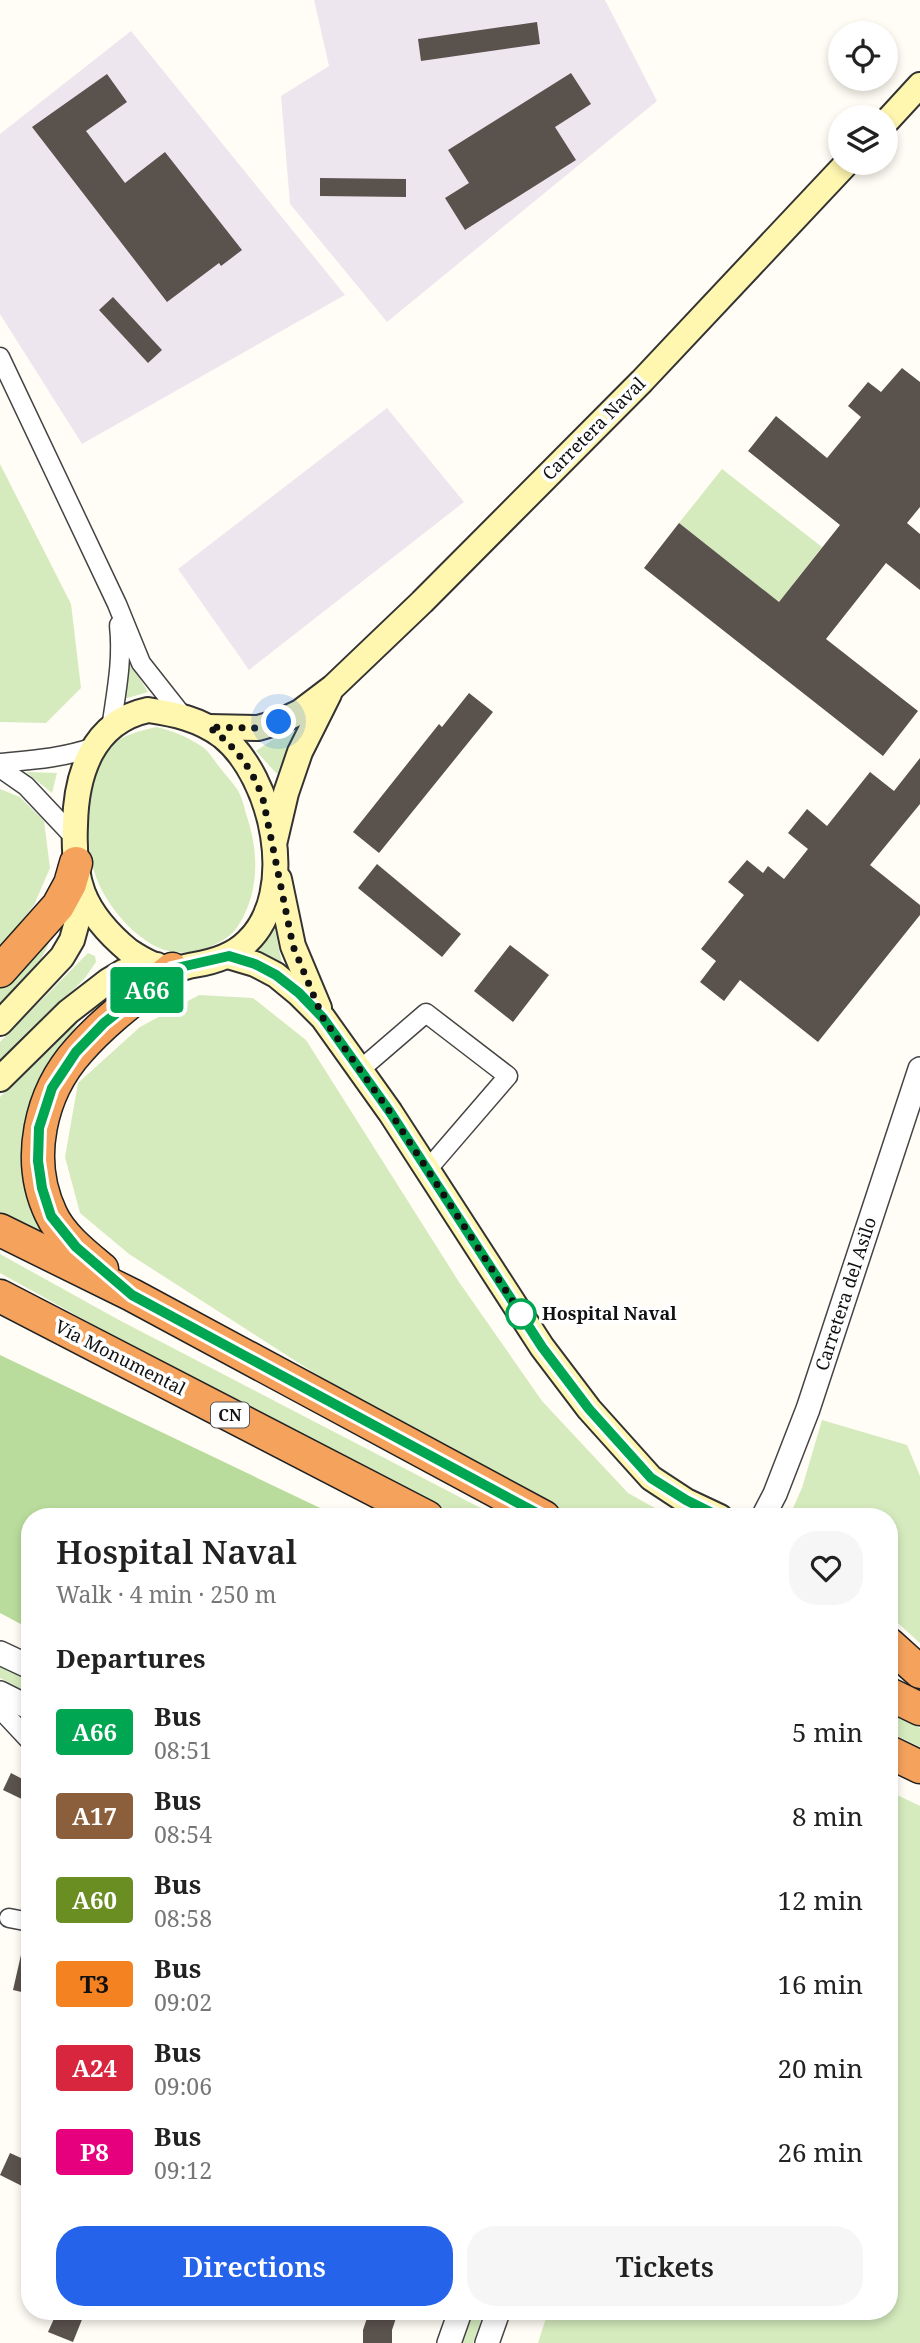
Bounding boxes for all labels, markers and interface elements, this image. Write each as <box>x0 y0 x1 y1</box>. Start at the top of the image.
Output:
map controls <box>828 21 898 175</box>
button: locate <box>828 21 898 91</box>
button: layers <box>828 105 898 175</box>
street label: Carretera Naval <box>536 371 650 485</box>
your location <box>261 704 296 739</box>
line badge: A66 <box>107 967 187 1013</box>
text: A66 <box>124 973 170 1006</box>
street label: Carretera del Asilo <box>809 1214 881 1374</box>
marker: Hospital Naval <box>506 1299 536 1329</box>
place label: Hospital Naval <box>542 1301 677 1325</box>
street label: Vía Monumental <box>51 1314 190 1401</box>
road number: CN <box>211 1402 249 1428</box>
text: Hospital Naval <box>56 1529 297 1574</box>
button: heart <box>789 1531 863 1605</box>
text: Walk · 4 min · 250 m <box>56 1578 276 1610</box>
text: Departures <box>56 1640 206 1676</box>
text: Bus <box>154 1698 201 1734</box>
text: 5 min <box>792 1714 863 1750</box>
text: A66 <box>72 1715 117 1748</box>
text: 08:51 <box>154 1734 212 1766</box>
text: Bus <box>154 1782 201 1818</box>
text: 8 min <box>792 1798 863 1834</box>
text: A17 <box>72 1799 117 1832</box>
text: 08:54 <box>154 1818 212 1850</box>
text: Bus <box>154 1866 201 1902</box>
text: 12 min <box>778 1882 863 1918</box>
text: A60 <box>72 1883 117 1916</box>
text: 08:58 <box>154 1902 212 1934</box>
text: Bus <box>154 1950 201 1986</box>
text: 16 min <box>778 1966 863 2002</box>
text: T3 <box>80 1967 109 2000</box>
text: 09:02 <box>154 1986 212 2018</box>
text: Bus <box>154 2034 201 2070</box>
text: 20 min <box>778 2050 863 2086</box>
text: A24 <box>72 2051 117 2084</box>
text: 09:06 <box>154 2070 212 2102</box>
text: Bus <box>154 2118 201 2154</box>
text: 26 min <box>778 2134 863 2170</box>
text: P8 <box>80 2135 109 2168</box>
text: 09:12 <box>154 2154 212 2186</box>
button: Directions <box>56 2226 453 2306</box>
button: Tickets <box>467 2226 863 2306</box>

